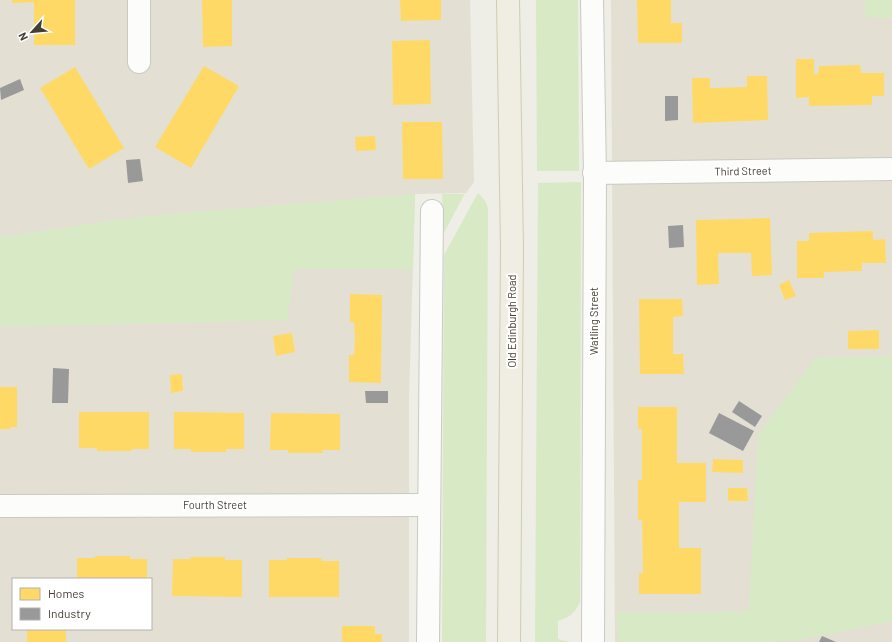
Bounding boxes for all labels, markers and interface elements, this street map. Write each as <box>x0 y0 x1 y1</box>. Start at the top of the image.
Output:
north arrow <box>12 12 52 52</box>
text: N <box>15 31 30 43</box>
street label: Third Street <box>714 164 772 177</box>
street label: Old Edinburgh Road <box>505 274 518 368</box>
street label: Watling Street <box>587 287 600 355</box>
street label: Fourth Street <box>183 498 247 511</box>
legend <box>12 578 152 630</box>
text: Homes <box>48 586 85 600</box>
text: Industry <box>48 606 91 620</box>

